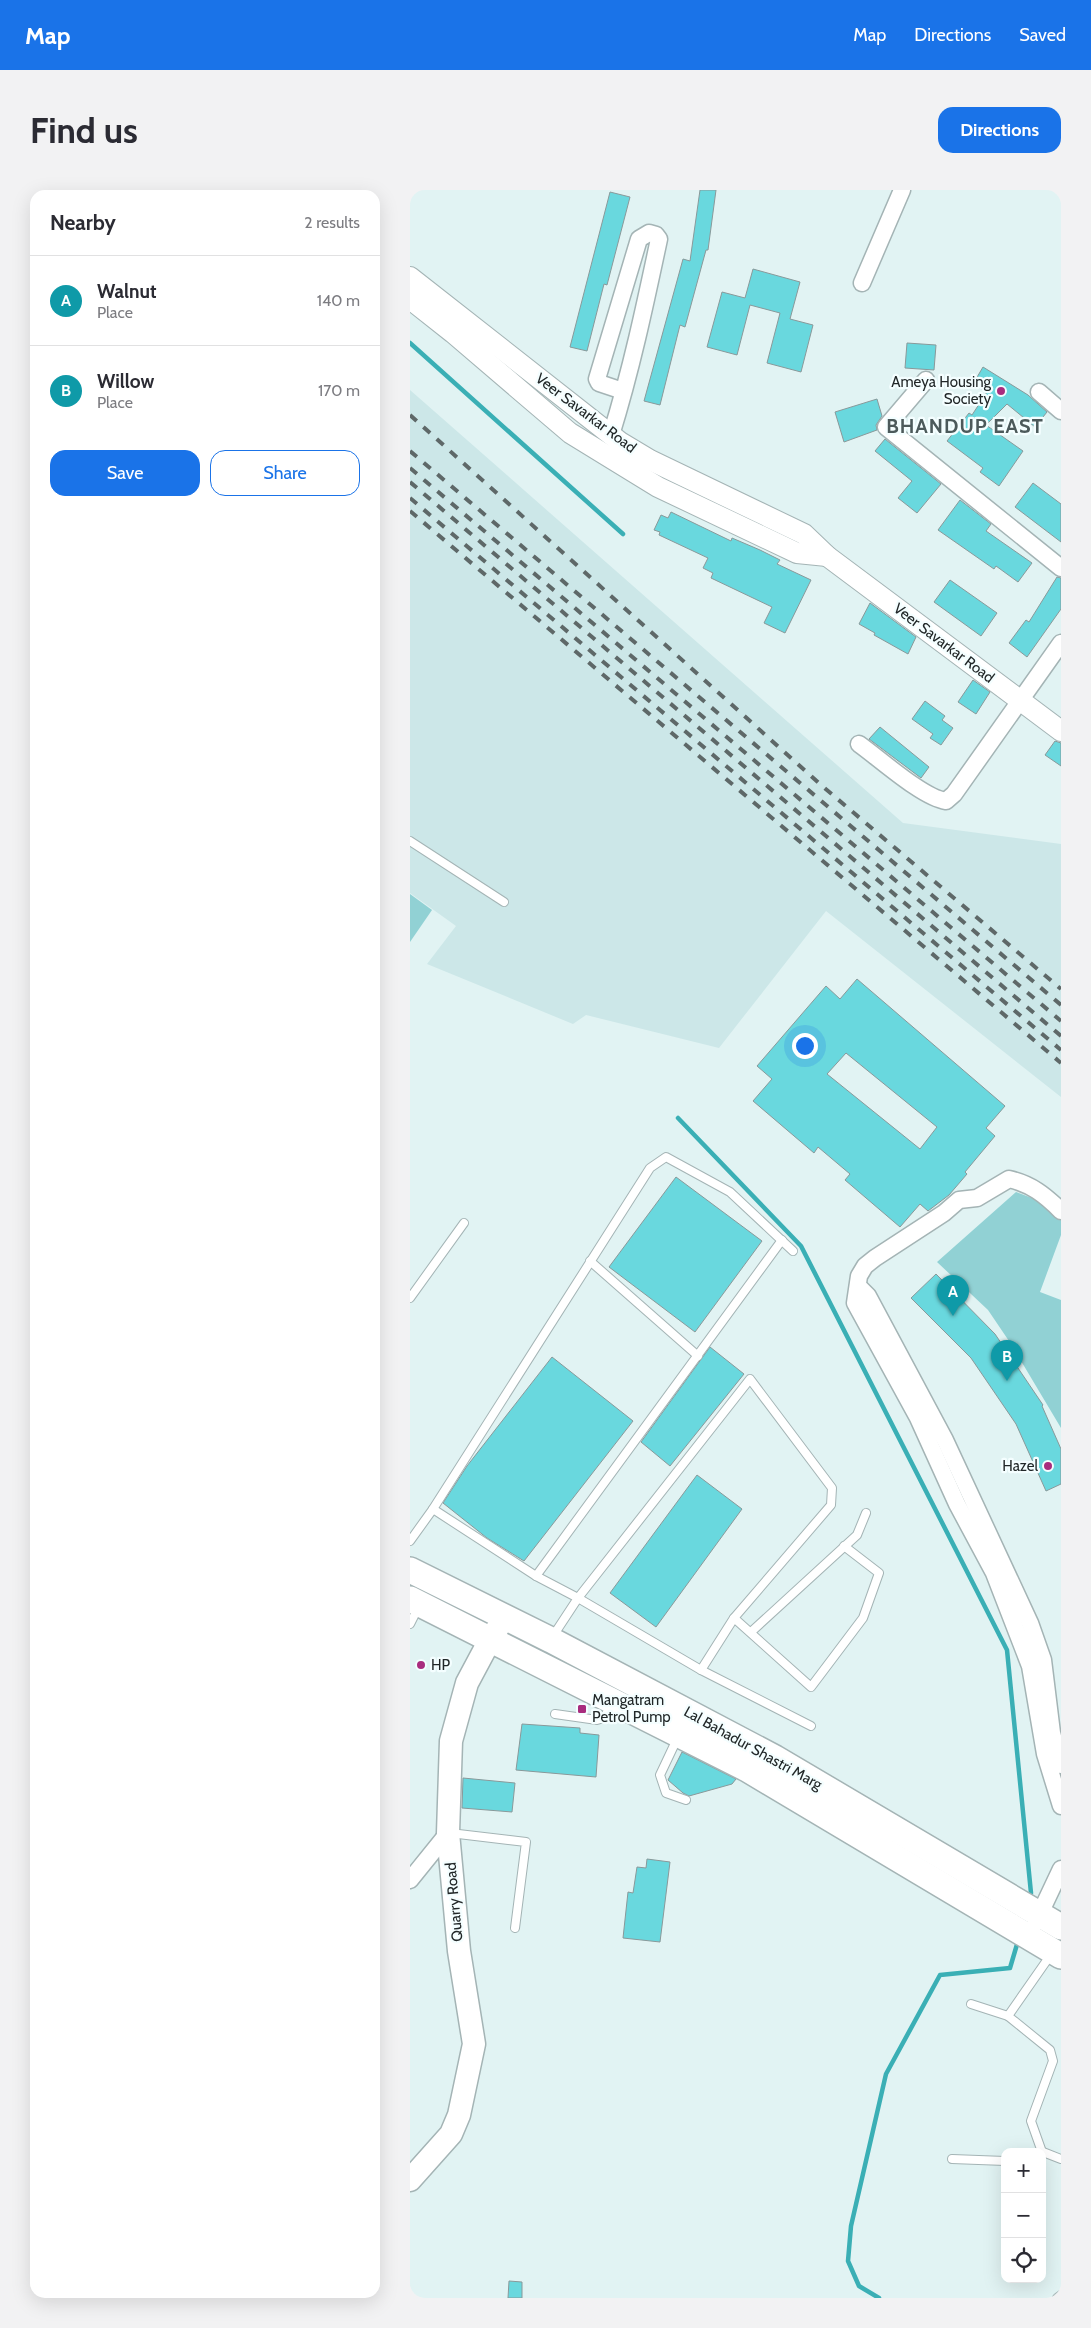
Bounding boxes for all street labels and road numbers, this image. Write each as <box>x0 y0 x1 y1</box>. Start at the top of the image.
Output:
street label: Veer Savarkar Road <box>532 369 640 457</box>
street label: Veer Savarkar Road <box>890 599 998 687</box>
street label: Lal Bahadur Shastri Marg <box>681 1702 826 1794</box>
street label: Quarry Road <box>442 1862 466 1942</box>

